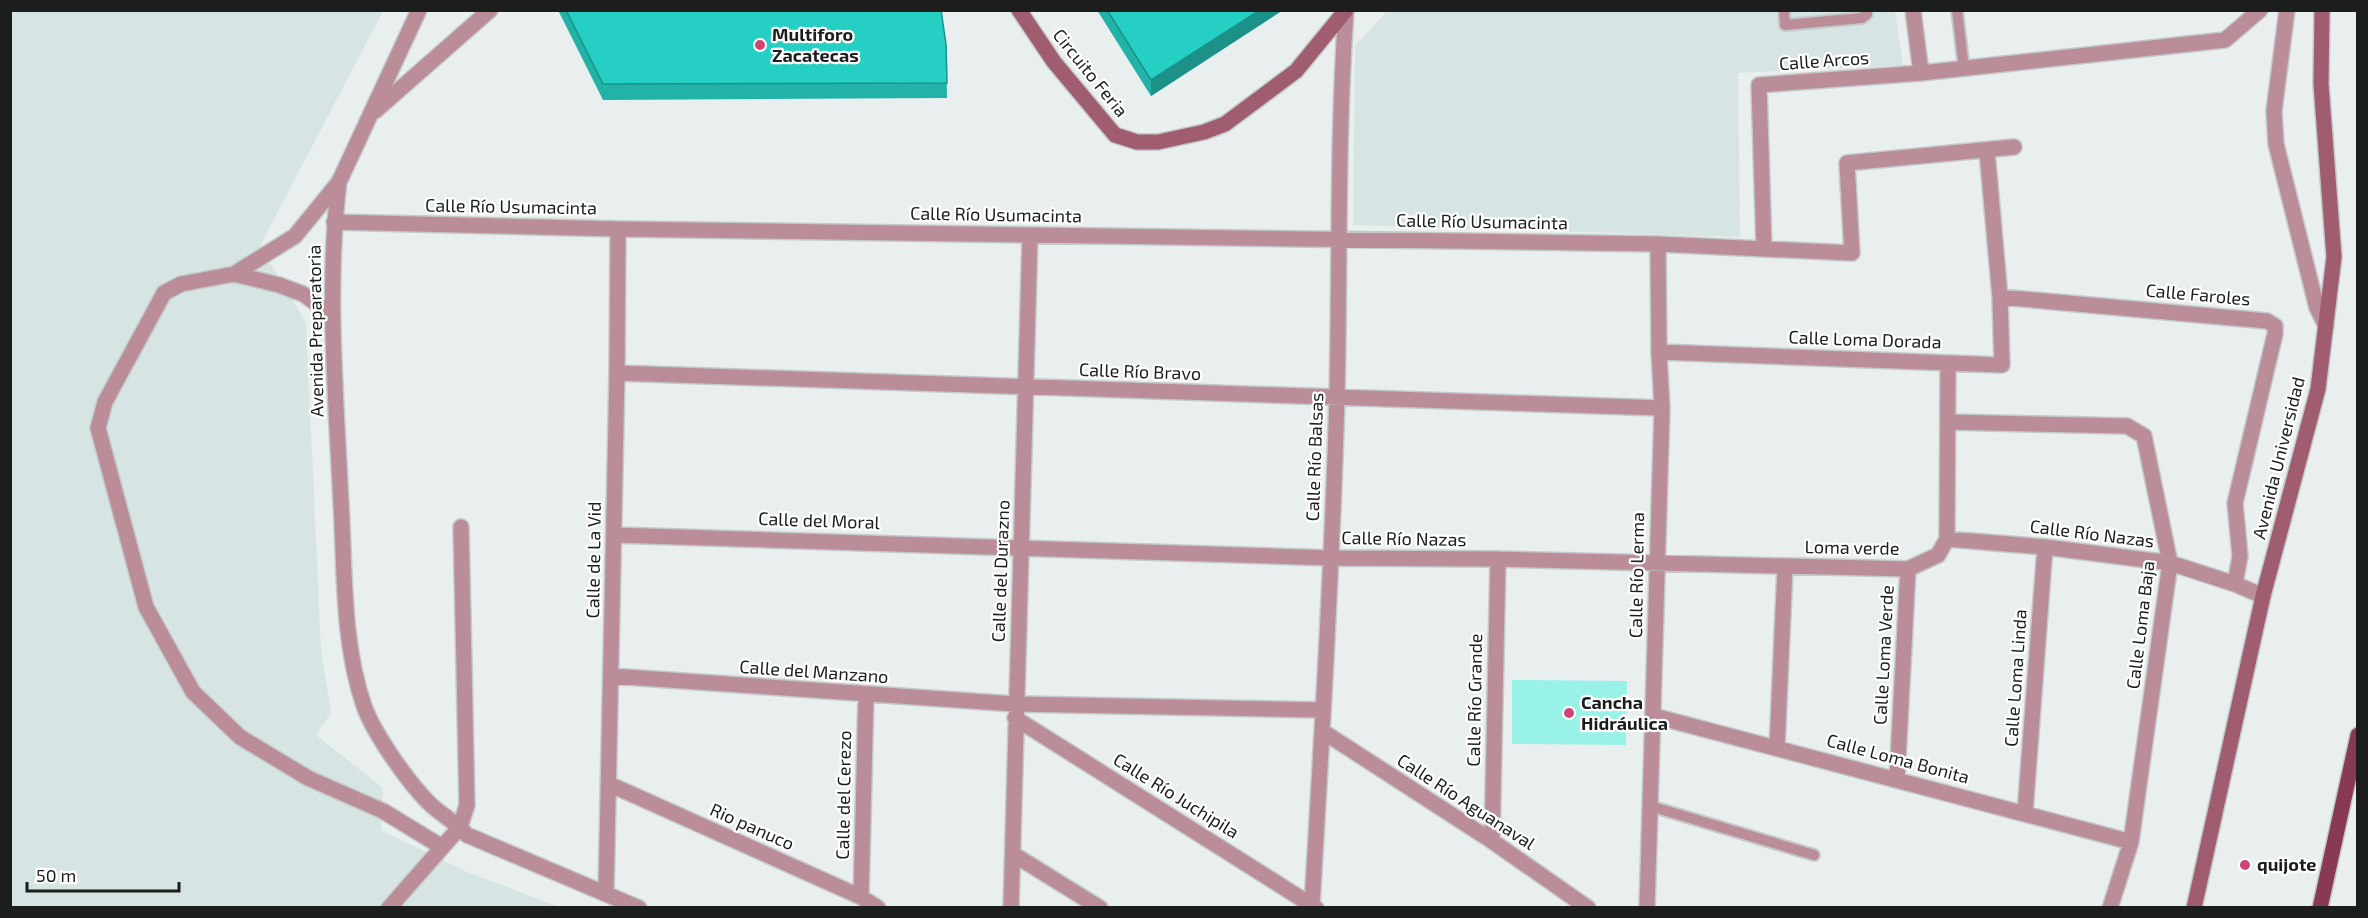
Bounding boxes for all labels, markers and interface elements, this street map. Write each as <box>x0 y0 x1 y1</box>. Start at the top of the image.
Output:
place label: Multiforo Zacatecas <box>772 23 859 66</box>
street label: Circuito Feria <box>1049 24 1133 121</box>
marker: Multiforo Zacatecas <box>753 38 767 52</box>
street label: Calle Arcos <box>1778 46 1870 74</box>
street label: Calle Río Usumacinta <box>425 194 597 218</box>
street label: Calle Río Usumacinta <box>910 202 1082 226</box>
street label: Calle Río Usumacinta <box>1396 209 1568 233</box>
street label: Avenida Preparatoria <box>302 245 328 417</box>
street label: Calle Faroles <box>2145 278 2251 310</box>
street label: Calle Loma Dorada <box>1788 325 1942 353</box>
street label: Calle Río Bravo <box>1079 358 1202 384</box>
street label: Avenida Universidad <box>2247 374 2309 541</box>
street label: Calle Río Balsas <box>1301 392 1327 522</box>
street label: Calle del Durazno <box>987 499 1013 643</box>
street label: Calle de La Vid <box>581 501 605 619</box>
street label: Calle del Moral <box>758 507 881 533</box>
street label: Calle Río Lerma <box>1624 512 1648 638</box>
street label: Calle Río Nazas <box>2029 514 2156 552</box>
street label: Calle Río Nazas <box>1341 526 1467 550</box>
street label: Loma verde <box>1804 535 1900 559</box>
street label: Calle Loma Baja <box>2121 559 2159 690</box>
street label: Calle Loma Verde <box>1868 584 1898 726</box>
street label: Calle Loma Linda <box>1999 608 2031 748</box>
street label: Calle Río Grande <box>1462 633 1486 767</box>
street label: Calle del Manzano <box>739 655 889 687</box>
place label: Cancha Hidráulica <box>1581 691 1668 734</box>
marker: Cancha Hidráulica <box>1562 706 1576 720</box>
street label: Calle Loma Bonita <box>1825 728 1972 788</box>
street label: Calle del Cerezo <box>831 730 855 860</box>
street label: Calle Río Juchipila <box>1110 748 1244 843</box>
street label: Calle Río Aguanaval <box>1393 748 1540 854</box>
street label: Rio panuco <box>707 798 798 854</box>
place label: quijote <box>2257 853 2316 875</box>
scale bar <box>27 855 178 893</box>
marker: quijote <box>2238 858 2252 872</box>
text: 50 m <box>36 864 76 886</box>

